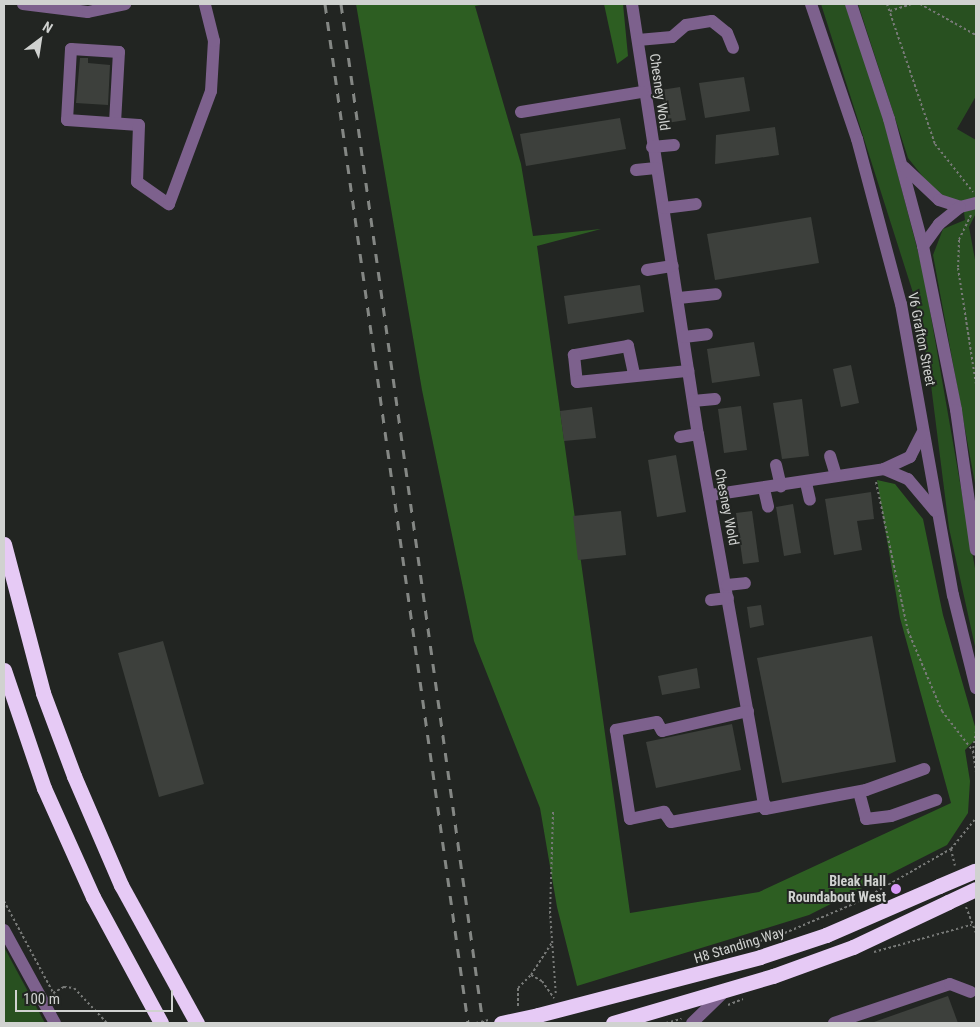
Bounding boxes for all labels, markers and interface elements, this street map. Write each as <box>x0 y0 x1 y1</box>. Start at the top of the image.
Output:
north arrow <box>15 15 65 65</box>
text: N <box>40 18 56 36</box>
street label: Chesney Wold <box>646 52 674 132</box>
street label: V6 Grafton Street <box>905 291 939 387</box>
street label: Chesney Wold <box>711 467 743 547</box>
place label: Bleak Hall Roundabout West <box>788 873 886 906</box>
marker: Bleak Hall Roundabout West <box>890 883 902 895</box>
street label: H8 Standing Way <box>692 923 786 967</box>
scale bar <box>18 980 175 1012</box>
text: 100 m <box>23 990 60 1008</box>

